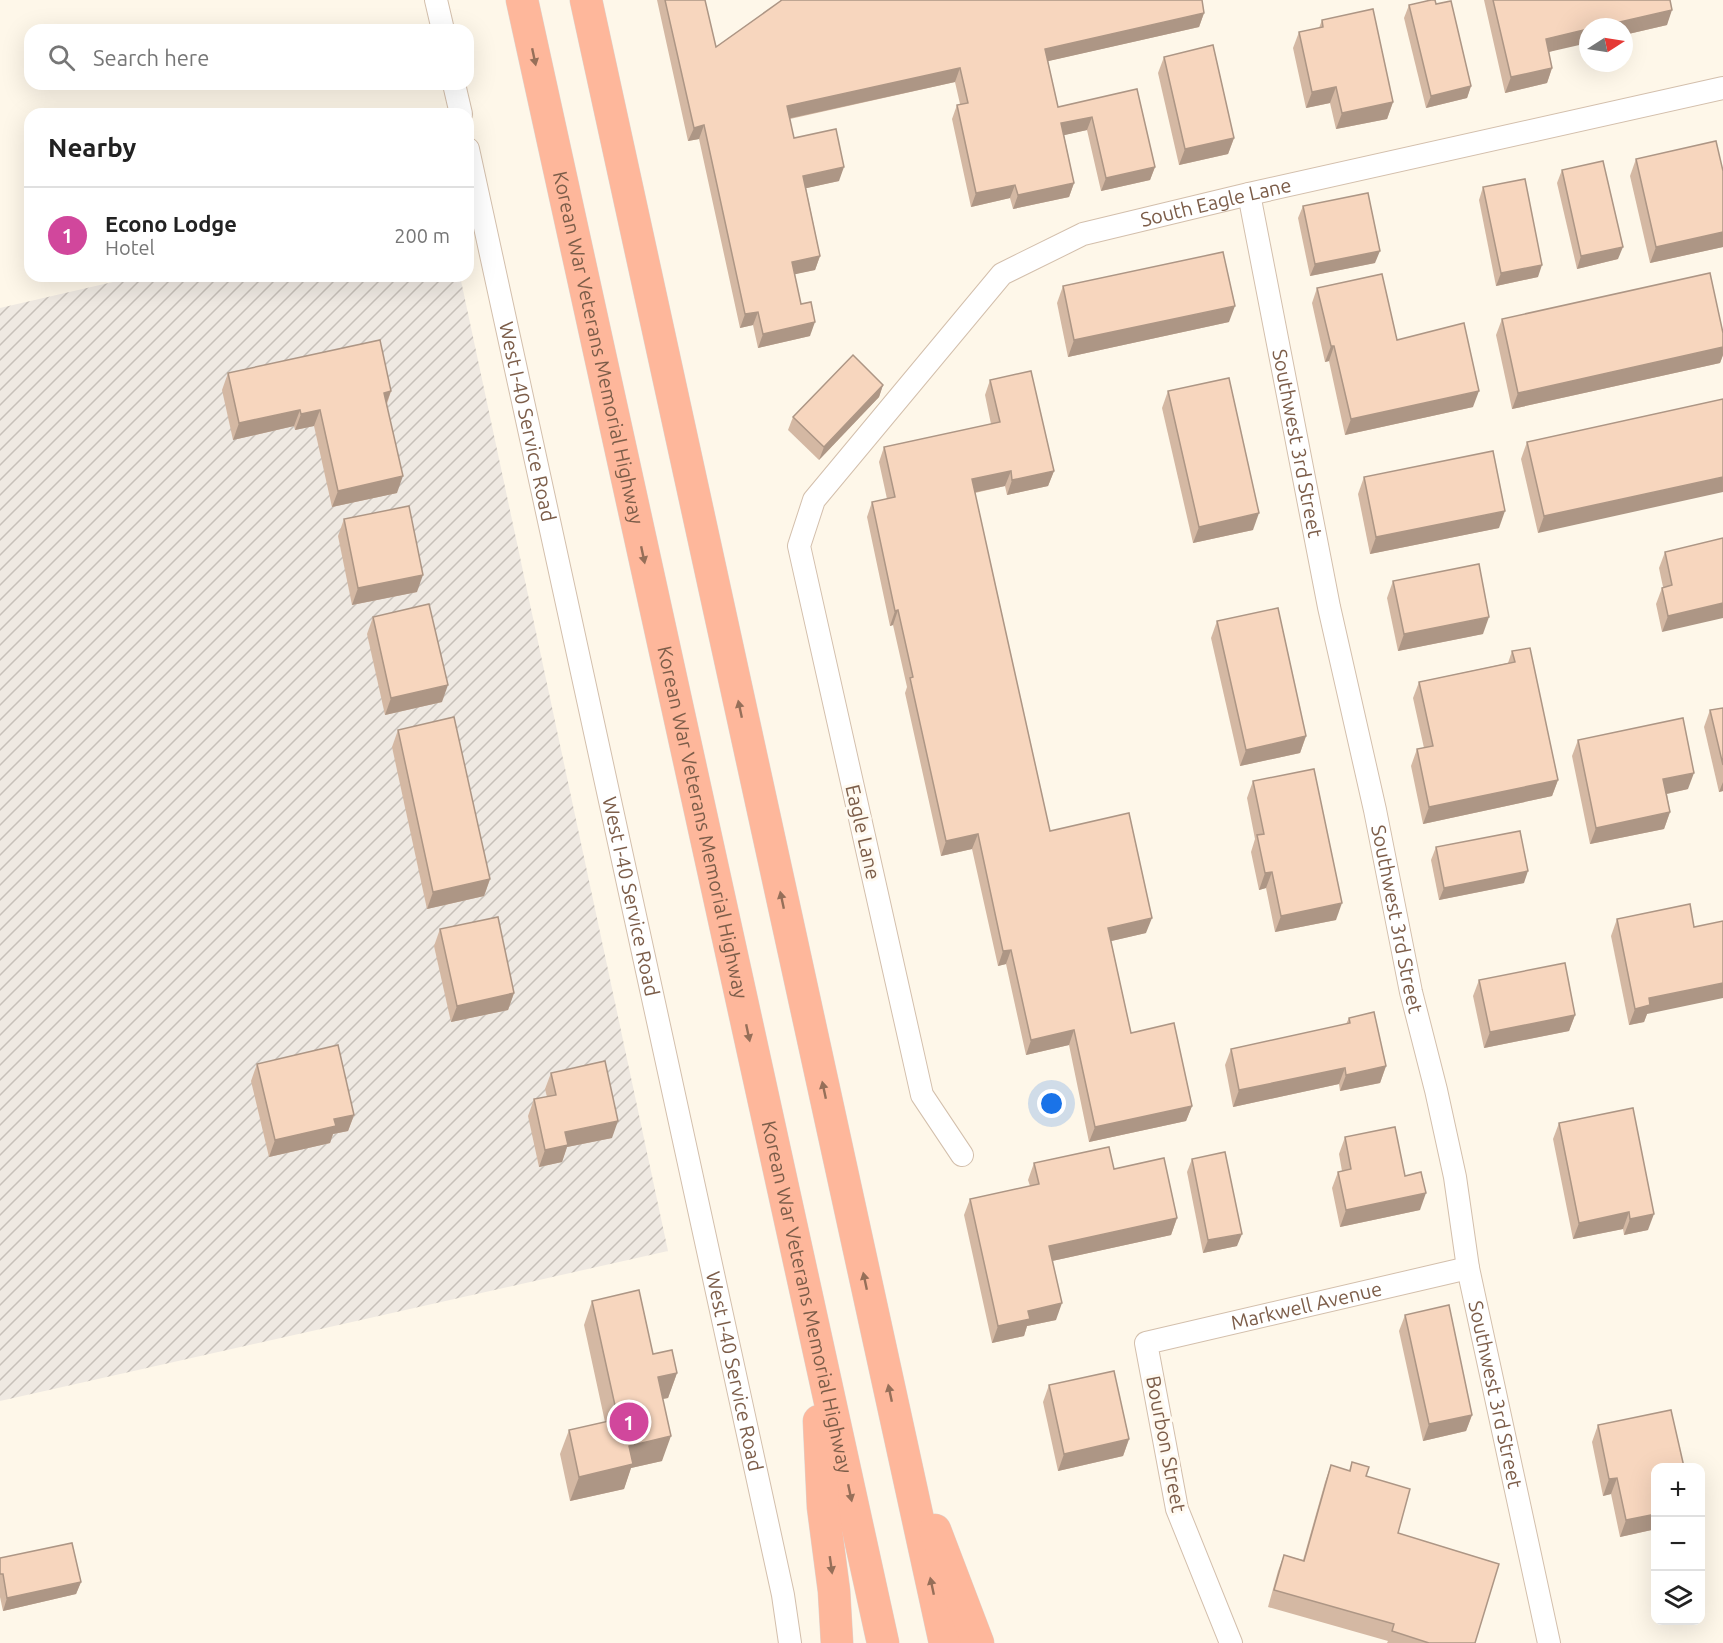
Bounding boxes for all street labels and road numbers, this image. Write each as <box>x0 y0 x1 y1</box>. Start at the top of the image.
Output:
street label: Korean War Veterans Memorial Highway <box>549 169 649 527</box>
street label: South Eagle Lane <box>1138 173 1293 231</box>
street label: West I-40 Service Road <box>495 320 561 523</box>
street label: Southwest 3rd Street <box>1268 347 1327 540</box>
street label: Korean War Veterans Memorial Highway <box>653 644 753 1001</box>
street label: Eagle Lane <box>841 782 886 882</box>
street label: West I-40 Service Road <box>598 794 664 998</box>
street label: Southwest 3rd Street <box>1367 823 1428 1016</box>
street label: Korean War Veterans Memorial Highway <box>758 1118 857 1476</box>
street label: West I-40 Service Road <box>702 1269 768 1473</box>
street label: Markwell Avenue <box>1228 1276 1384 1334</box>
street label: Southwest 3rd Street <box>1464 1298 1527 1491</box>
street label: Bourbon Street <box>1142 1374 1191 1514</box>

